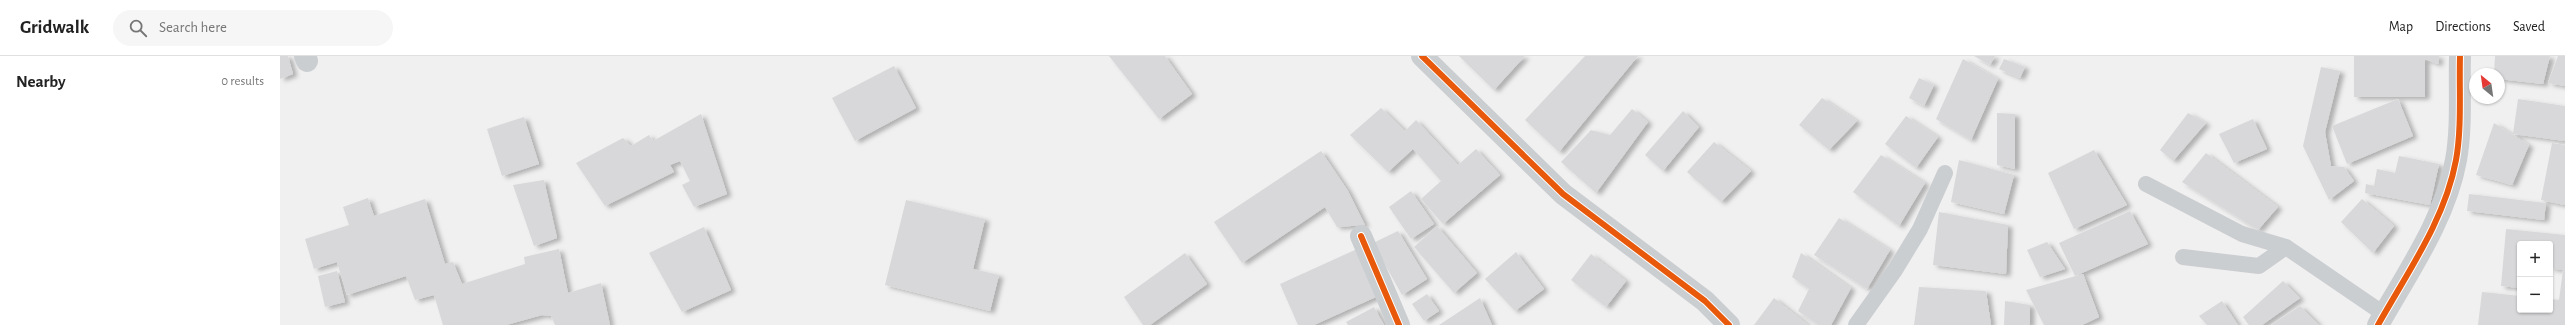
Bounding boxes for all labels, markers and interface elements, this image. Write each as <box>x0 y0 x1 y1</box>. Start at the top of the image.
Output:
search box <box>113 10 393 46</box>
icon: search <box>127 17 149 39</box>
text: Gridwalk <box>20 18 89 37</box>
text: Search here <box>159 20 227 35</box>
text: Map <box>2389 20 2413 34</box>
text: Directions <box>2435 20 2491 34</box>
text: Saved <box>2513 20 2545 34</box>
north arrow <box>2469 68 2505 104</box>
text: Nearby <box>16 73 66 90</box>
text: 0 results <box>221 75 264 88</box>
map controls <box>2517 241 2553 313</box>
button: + <box>2517 241 2553 277</box>
button: − <box>2517 277 2553 313</box>

